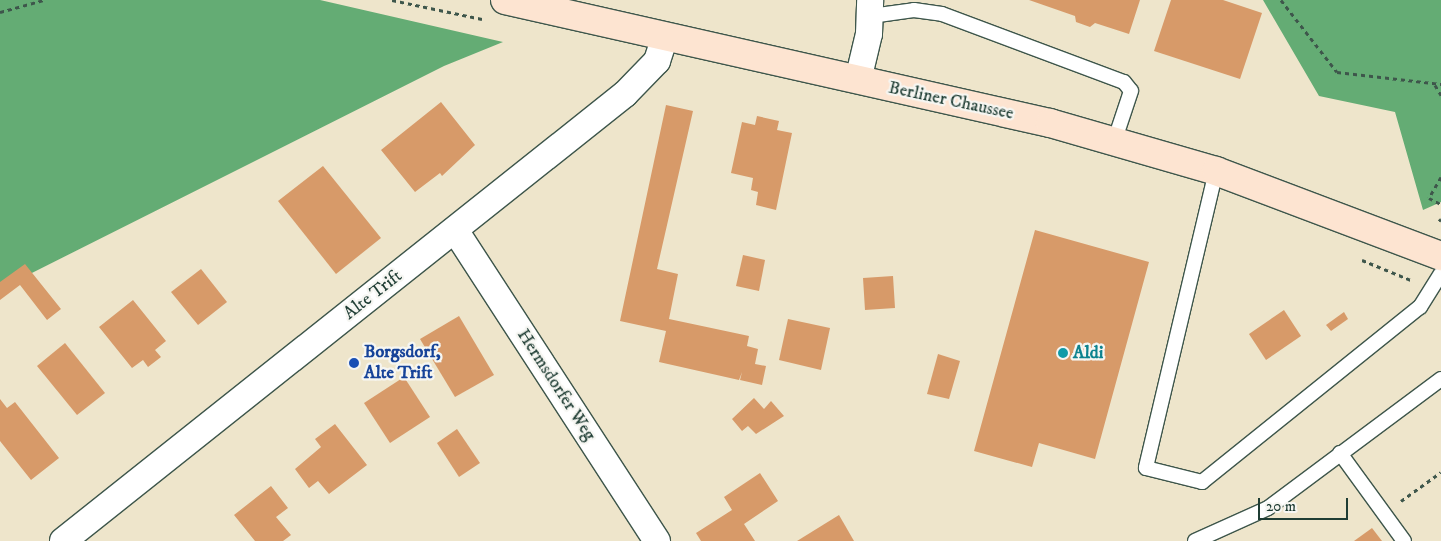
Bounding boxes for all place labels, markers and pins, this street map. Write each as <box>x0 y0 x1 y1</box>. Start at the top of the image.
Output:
place label: Borgsdorf, Alte Trift <box>364 342 441 384</box>
place label: Aldi <box>1073 342 1103 364</box>
marker: Aldi <box>1057 347 1069 359</box>
marker: Borgsdorf, Alte Trift <box>348 357 360 369</box>

